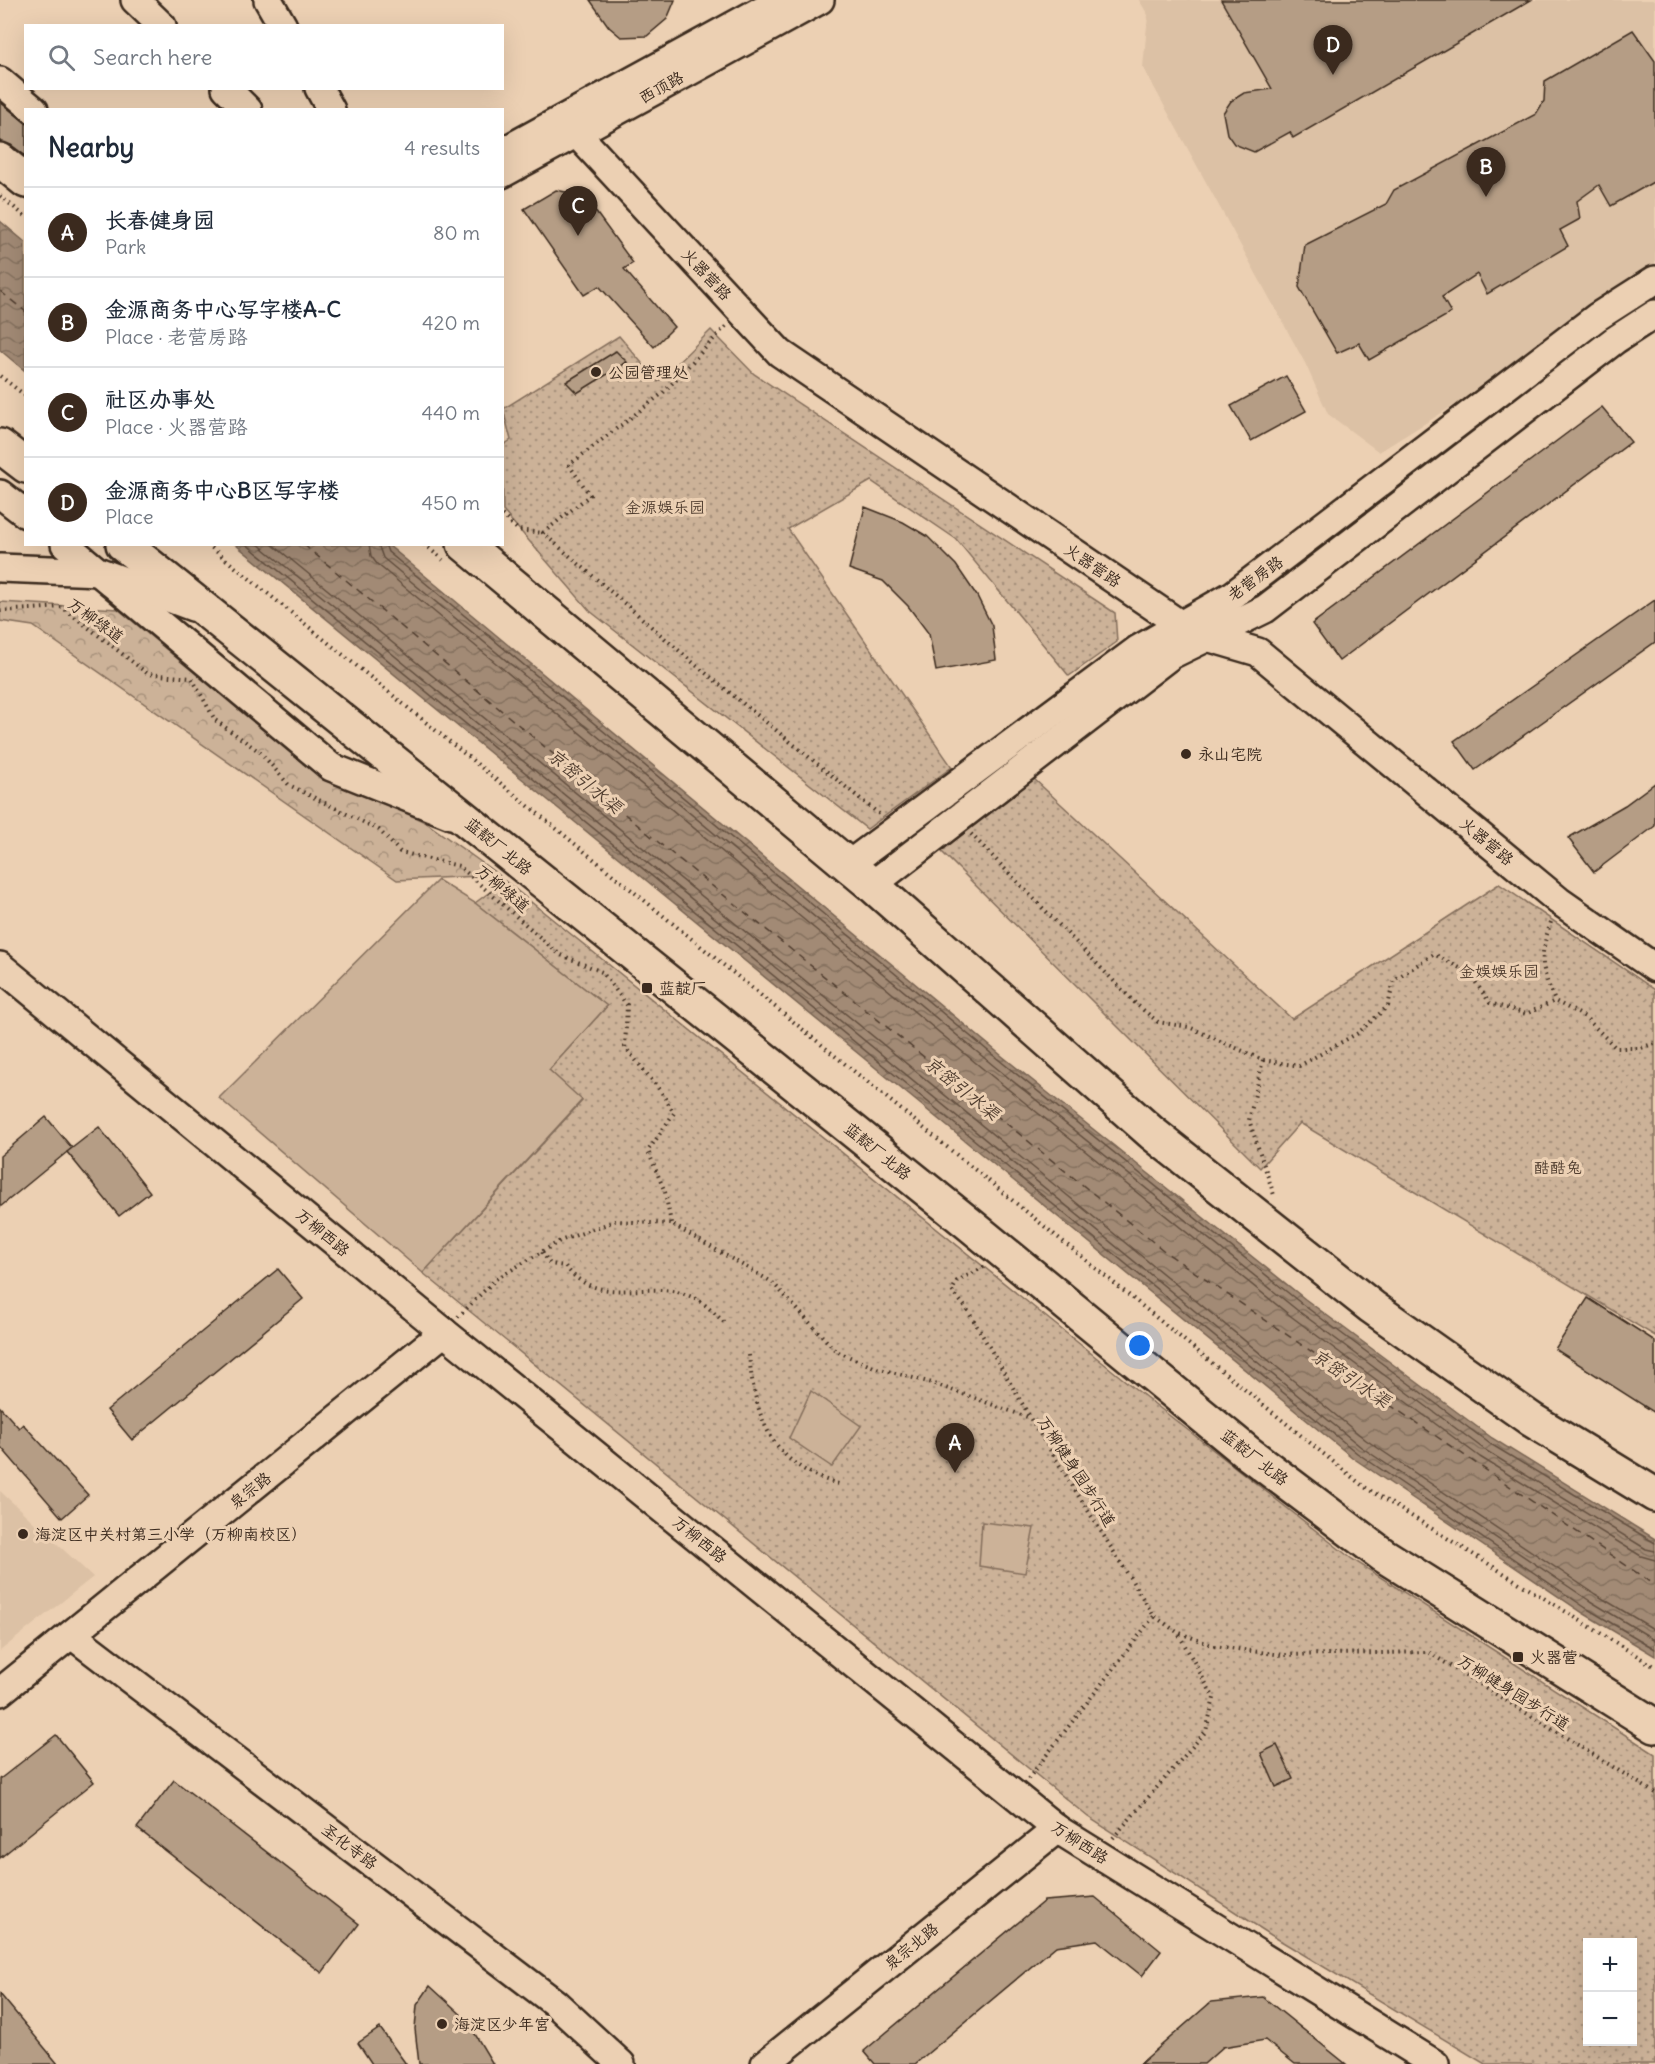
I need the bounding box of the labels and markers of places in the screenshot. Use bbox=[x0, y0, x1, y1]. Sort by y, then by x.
pin: D bbox=[1314, 26, 1352, 75]
pin: B bbox=[1466, 148, 1506, 197]
pin: C bbox=[558, 186, 598, 236]
place label: 公园管理处 bbox=[608, 362, 689, 382]
marker: 公园管理处 bbox=[589, 365, 603, 379]
place label: 永山宅院 bbox=[1198, 744, 1262, 764]
marker: 永山宅院 bbox=[1179, 747, 1193, 761]
place label: 蓝靛厂 bbox=[659, 978, 707, 998]
marker: 蓝靛厂 bbox=[640, 981, 654, 995]
pin: A bbox=[936, 1424, 974, 1473]
place label: 海淀区中关村第三小学（万柳南校区） bbox=[35, 1524, 307, 1544]
marker: 海淀区中关村第三小学（万柳南校区） bbox=[16, 1527, 30, 1541]
place label: 火器营 bbox=[1530, 1647, 1578, 1667]
marker: 火器营 bbox=[1511, 1650, 1525, 1664]
place label: 海淀区少年宫 bbox=[454, 2014, 550, 2034]
marker: 海淀区少年宫 bbox=[435, 2017, 449, 2031]

